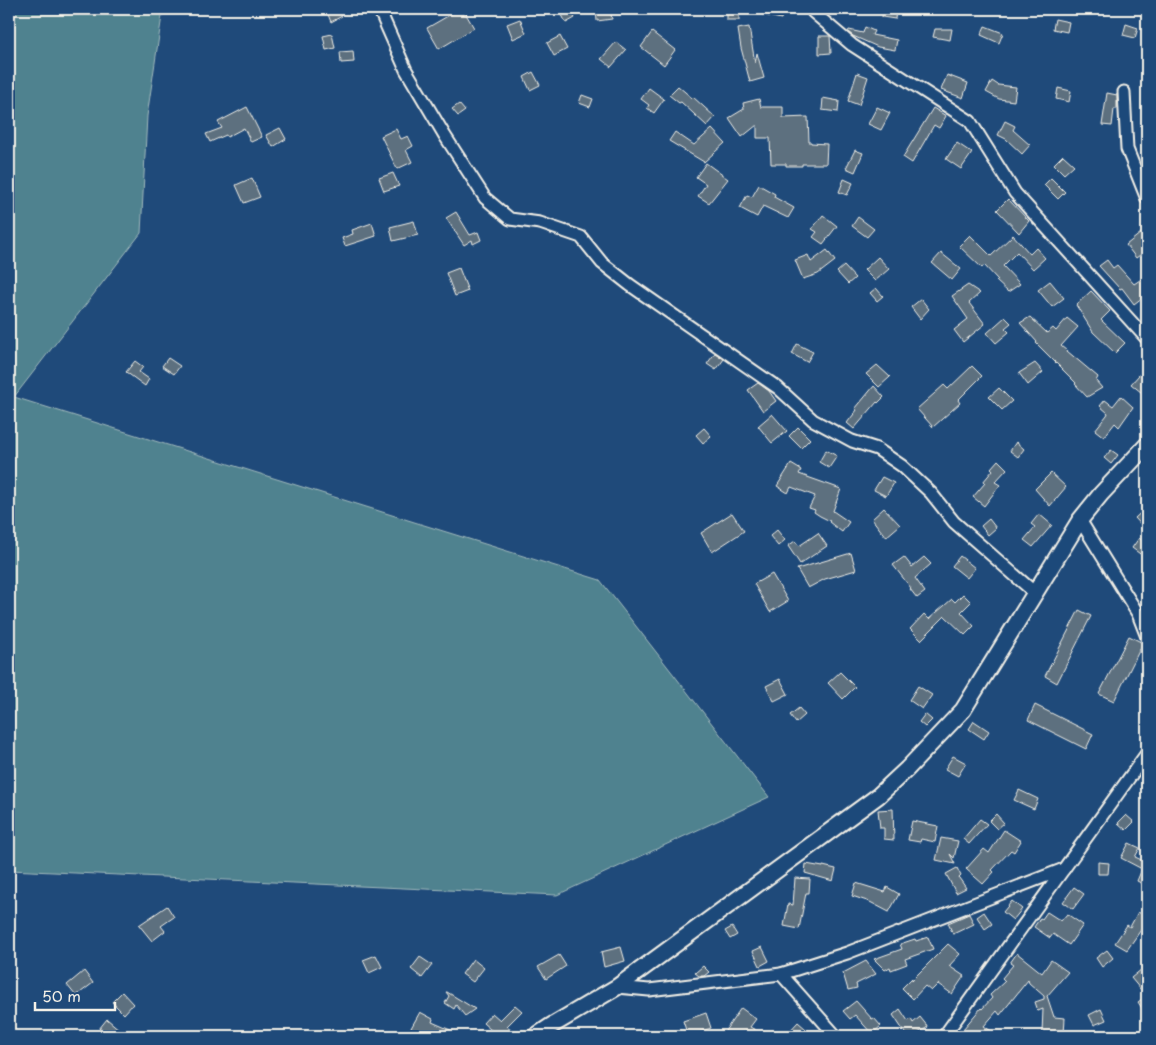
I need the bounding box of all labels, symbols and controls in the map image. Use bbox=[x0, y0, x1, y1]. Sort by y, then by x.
scale bar bbox=[35, 980, 115, 1012]
text: 50 m bbox=[42, 984, 81, 1007]

